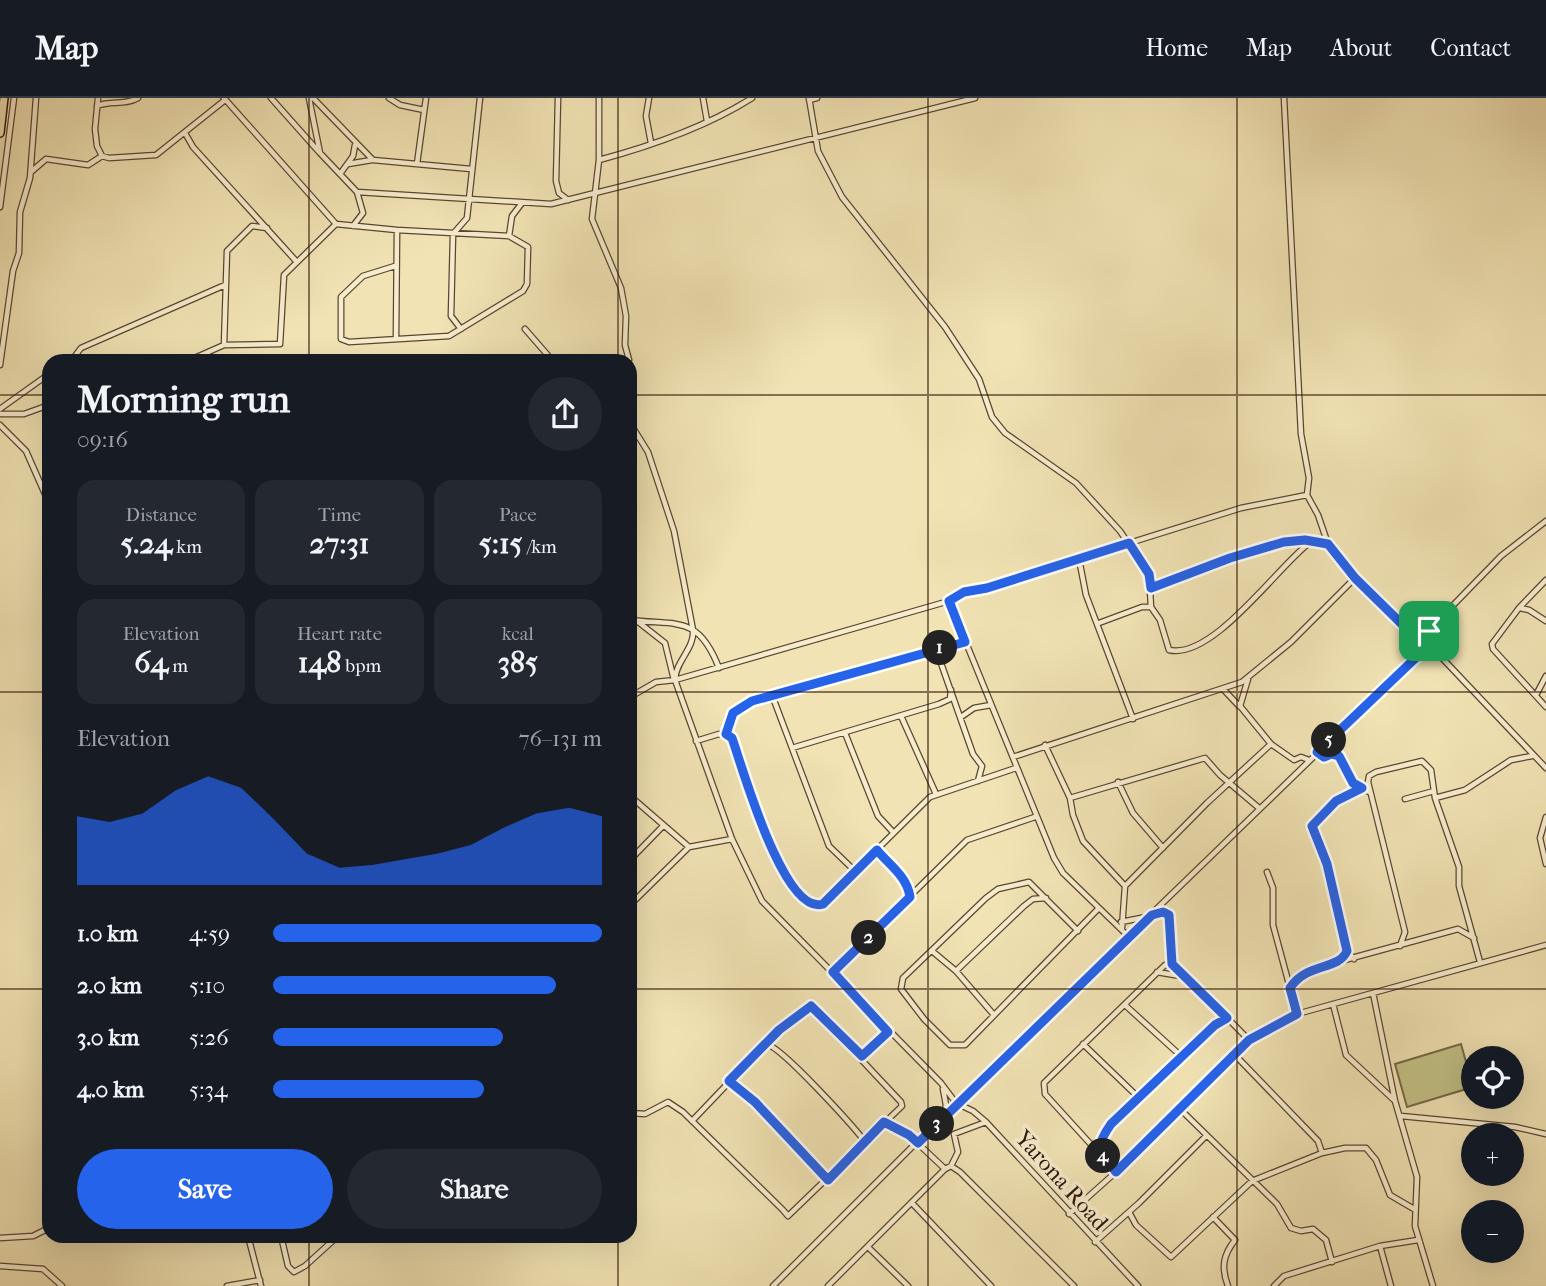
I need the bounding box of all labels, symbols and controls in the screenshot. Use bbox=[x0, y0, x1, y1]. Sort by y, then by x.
text: Map bbox=[35, 29, 98, 68]
text: Home bbox=[1146, 34, 1208, 62]
text: Map bbox=[1246, 34, 1292, 62]
text: About bbox=[1330, 34, 1392, 62]
text: Contact bbox=[1430, 34, 1511, 62]
text: Morning run bbox=[77, 377, 290, 422]
button: share bbox=[528, 377, 602, 451]
text: 09:16 bbox=[77, 426, 128, 453]
text: Distance bbox=[125, 504, 197, 526]
text: Time bbox=[318, 504, 361, 526]
text: Pace bbox=[499, 504, 537, 526]
text: 5.24 bbox=[120, 526, 172, 561]
text: 27:31 bbox=[309, 526, 370, 561]
text: 5:15 bbox=[479, 526, 523, 561]
text: km bbox=[172, 536, 202, 558]
text: /km bbox=[523, 536, 557, 558]
pin bbox=[1399, 601, 1459, 661]
icon: arrive bbox=[1410, 612, 1448, 650]
text: Elevation bbox=[123, 623, 200, 645]
text: Heart rate bbox=[297, 623, 382, 645]
text: kcal bbox=[502, 623, 534, 645]
pin: 1 bbox=[922, 630, 958, 666]
text: 1 bbox=[936, 636, 943, 658]
text: 64 bbox=[134, 645, 168, 680]
text: 148 bbox=[298, 645, 341, 680]
text: 385 bbox=[498, 645, 538, 680]
text: m bbox=[168, 655, 188, 677]
text: bpm bbox=[341, 655, 381, 677]
pin: 5 bbox=[1312, 722, 1346, 758]
text: Elevation bbox=[77, 725, 170, 752]
text: 76–131 m bbox=[519, 725, 602, 752]
text: 5 bbox=[1324, 728, 1333, 750]
text: 1.0 km bbox=[77, 920, 138, 947]
text: 4:59 bbox=[189, 920, 230, 947]
pin: 2 bbox=[852, 920, 886, 956]
text: 2 bbox=[864, 926, 873, 948]
text: 2.0 km bbox=[77, 972, 142, 999]
text: 5:10 bbox=[189, 972, 225, 999]
text: 3.0 km bbox=[77, 1024, 139, 1051]
text: 5:26 bbox=[189, 1024, 229, 1051]
map controls bbox=[1461, 1046, 1524, 1263]
button: locate bbox=[1461, 1046, 1524, 1109]
text: 4.0 km bbox=[77, 1076, 144, 1103]
text: 5:34 bbox=[189, 1076, 228, 1103]
pin: 3 bbox=[920, 1107, 954, 1142]
text: 3 bbox=[933, 1112, 940, 1134]
button: + bbox=[1461, 1123, 1524, 1186]
street label: Yarona Road bbox=[1009, 1124, 1114, 1236]
pin: 4 bbox=[1086, 1138, 1120, 1174]
text: 4 bbox=[1097, 1144, 1108, 1166]
button: Save bbox=[77, 1149, 333, 1229]
button: Share bbox=[347, 1149, 602, 1229]
button: − bbox=[1461, 1200, 1524, 1263]

